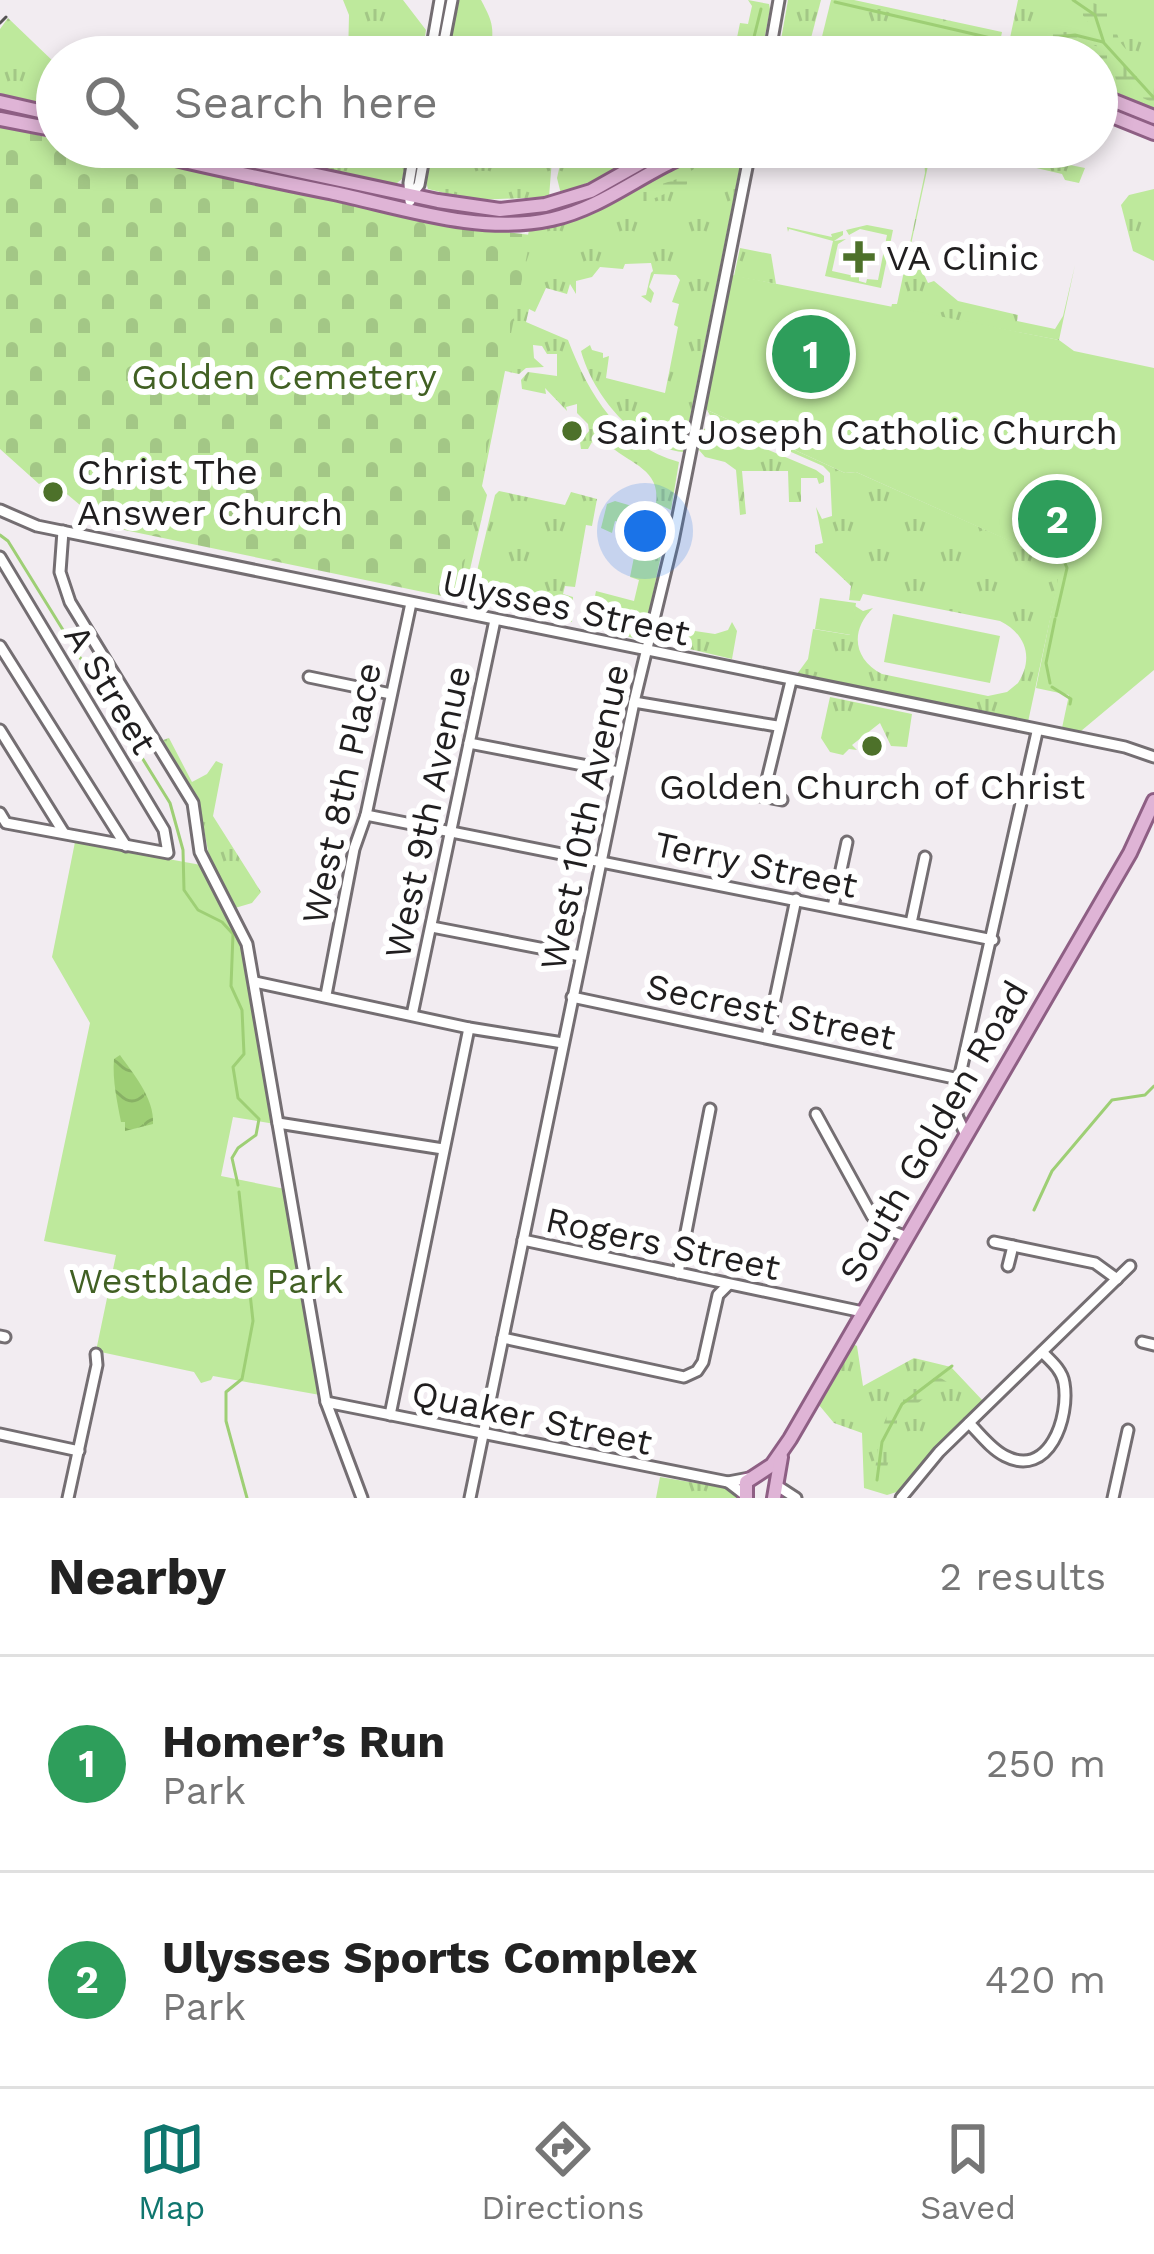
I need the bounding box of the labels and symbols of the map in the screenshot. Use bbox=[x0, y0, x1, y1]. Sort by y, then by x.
place label: VA Clinic bbox=[886, 237, 1039, 279]
marker: VA Clinic bbox=[843, 241, 875, 273]
pin: 1 bbox=[772, 309, 850, 399]
park label: Golden Cemetery bbox=[131, 356, 437, 398]
place label: Saint Joseph Catholic Church bbox=[596, 411, 1118, 453]
marker: Saint Joseph Catholic Church bbox=[559, 418, 585, 444]
place label: Christ The Answer Church bbox=[77, 451, 343, 534]
pin: 2 bbox=[1018, 474, 1096, 564]
marker: Christ The Answer Church bbox=[40, 479, 66, 505]
your location bbox=[615, 501, 675, 561]
street label: Ulysses Street bbox=[438, 561, 693, 655]
street label: A Street bbox=[55, 617, 165, 762]
street label: West 8th Place bbox=[294, 658, 390, 928]
street label: West 10th Avenue bbox=[532, 660, 638, 974]
street label: West 9th Avenue bbox=[376, 662, 480, 962]
marker: Golden Church of Christ bbox=[859, 733, 885, 759]
place label: Golden Church of Christ bbox=[659, 766, 1085, 808]
street label: Terry Street bbox=[651, 823, 861, 907]
street label: Secrest Street bbox=[642, 965, 899, 1059]
street label: South Golden Road bbox=[830, 973, 1037, 1290]
street label: Rogers Street bbox=[542, 1199, 784, 1289]
park label: Westblade Park bbox=[68, 1260, 344, 1302]
street label: Quaker Street bbox=[408, 1372, 656, 1464]

